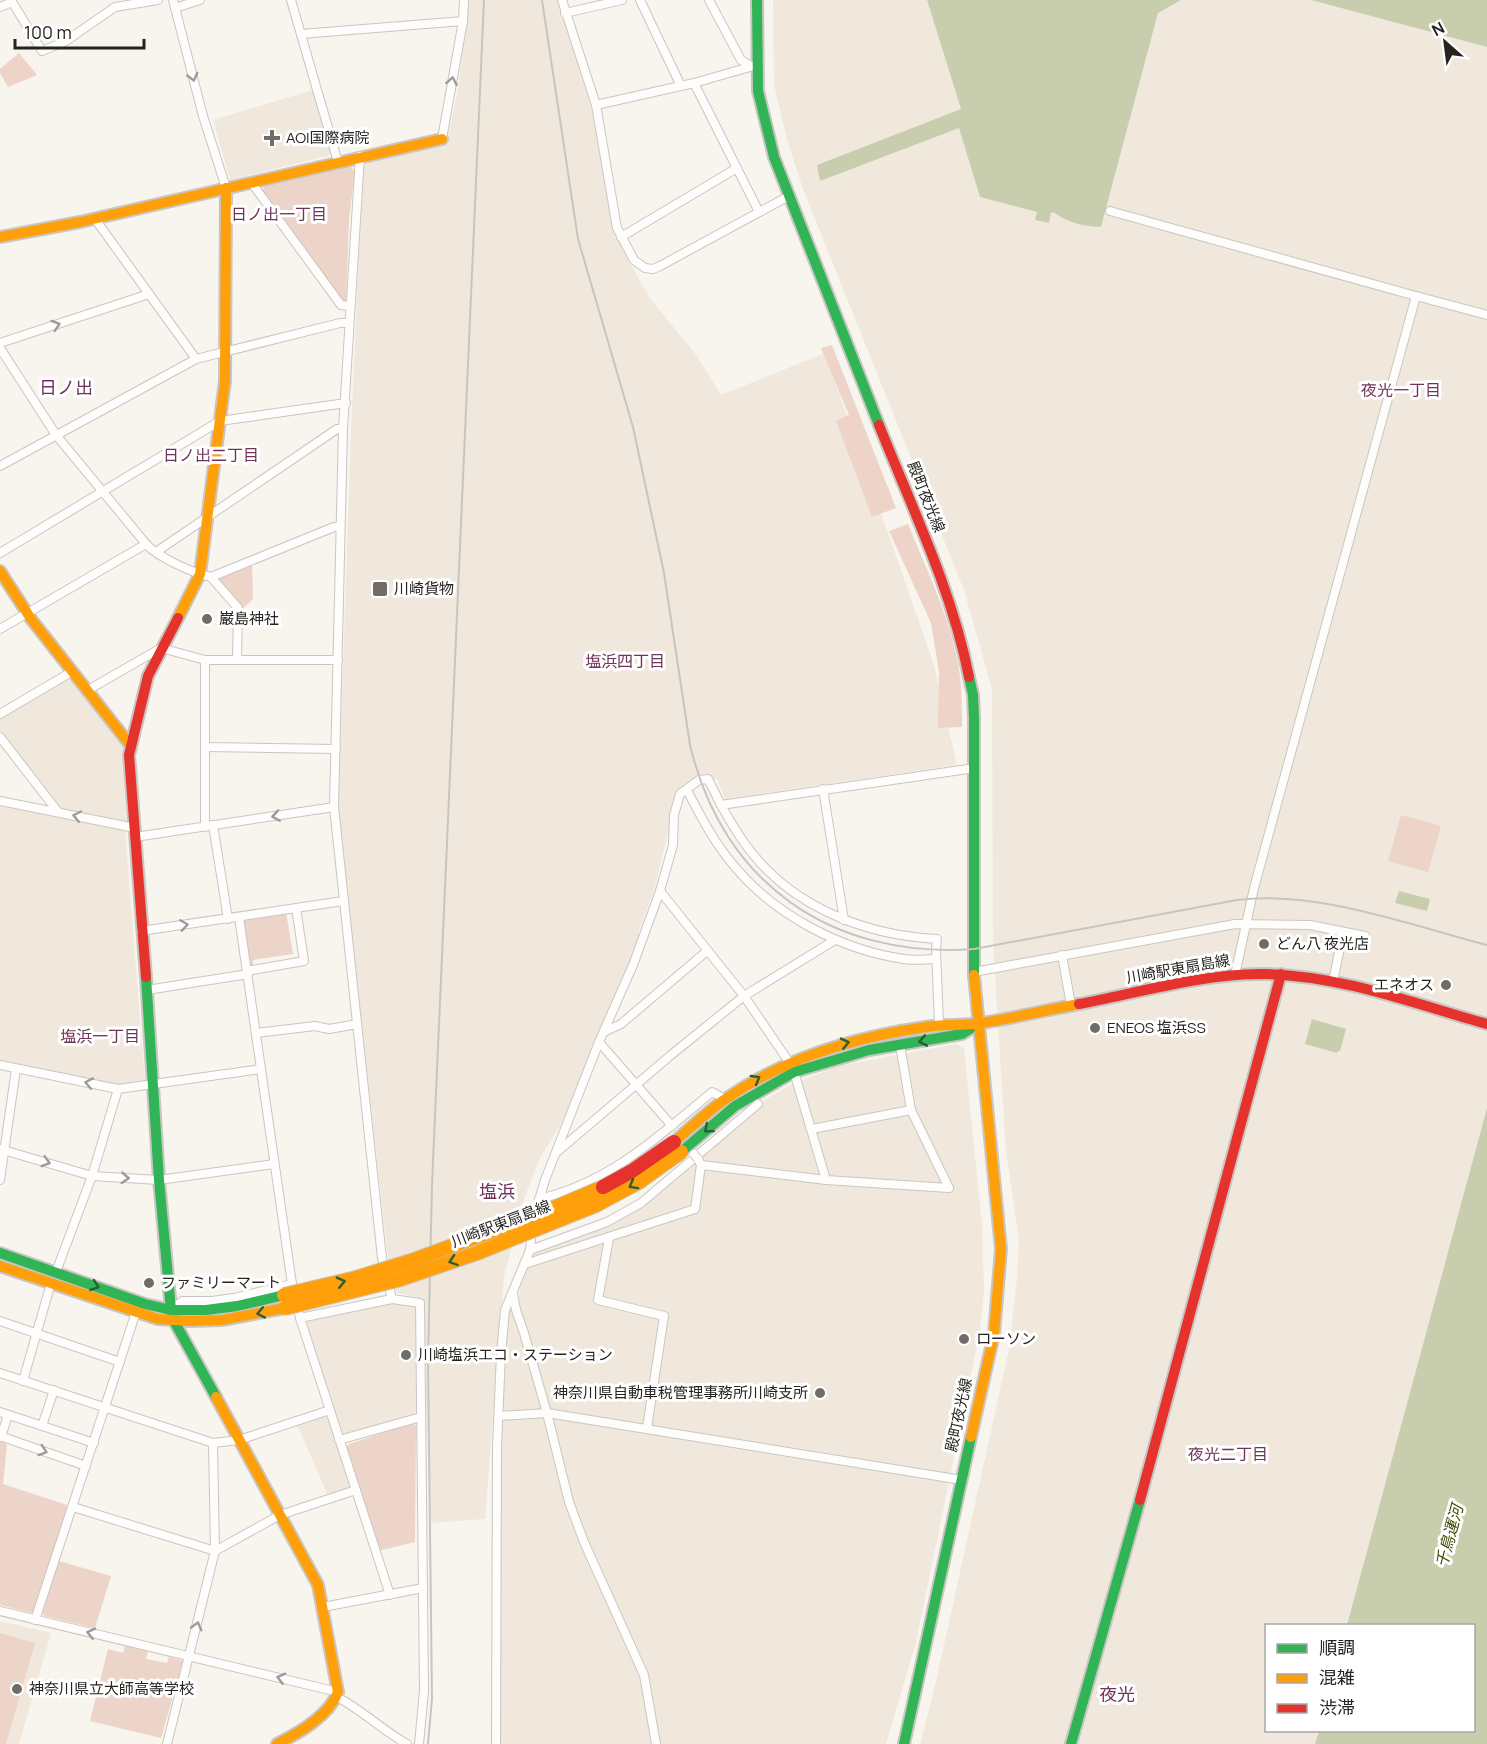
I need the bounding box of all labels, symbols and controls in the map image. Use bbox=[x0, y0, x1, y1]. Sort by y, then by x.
scale bar bbox=[15, 12, 144, 50]
north arrow bbox=[1415, 12, 1475, 72]
text: N bbox=[1428, 16, 1448, 41]
text: 100 m bbox=[24, 20, 72, 44]
one-way arrow bbox=[186, 71, 198, 82]
one-way arrow bbox=[446, 76, 458, 86]
place label: AOI国際病院 bbox=[286, 127, 370, 148]
marker: AOI国際病院 bbox=[263, 129, 281, 147]
district label: 日ノ出一丁目 bbox=[231, 203, 327, 225]
one-way arrow bbox=[50, 319, 61, 332]
district label: 日ノ出 bbox=[39, 375, 93, 399]
district label: 夜光一丁目 bbox=[1361, 379, 1441, 401]
district label: 日ノ出二丁目 bbox=[163, 444, 259, 466]
street label: 殿町夜光線 bbox=[903, 458, 950, 536]
place label: 川崎貨物 bbox=[394, 578, 454, 599]
marker: 川崎貨物 bbox=[371, 580, 389, 598]
place label: 巌島神社 bbox=[219, 608, 279, 629]
marker: 巌島神社 bbox=[200, 612, 214, 626]
district label: 塩浜四丁目 bbox=[585, 650, 665, 672]
one-way arrow bbox=[271, 809, 281, 821]
one-way arrow bbox=[73, 810, 83, 823]
one-way arrow bbox=[180, 919, 189, 931]
place label: どん八 夜光店 bbox=[1276, 933, 1369, 954]
marker: どん八 夜光店 bbox=[1257, 937, 1271, 951]
street label: 川崎駅東扇島線 bbox=[1124, 949, 1231, 988]
place label: エネオス bbox=[1374, 974, 1434, 995]
marker: エネオス bbox=[1439, 978, 1453, 992]
place label: ENEOS 塩浜SS bbox=[1107, 1017, 1206, 1038]
marker: ENEOS 塩浜SS bbox=[1088, 1021, 1102, 1035]
district label: 塩浜一丁目 bbox=[60, 1025, 140, 1047]
one-way arrow bbox=[919, 1034, 929, 1047]
one-way arrow bbox=[839, 1038, 849, 1051]
one-way arrow bbox=[750, 1075, 760, 1086]
one-way arrow bbox=[84, 1077, 94, 1090]
one-way arrow bbox=[704, 1122, 715, 1133]
one-way arrow bbox=[40, 1155, 51, 1167]
one-way arrow bbox=[121, 1171, 130, 1184]
one-way arrow bbox=[628, 1178, 639, 1189]
district label: 塩浜 bbox=[479, 1179, 515, 1203]
street label: 川崎駅東扇島線 bbox=[448, 1195, 554, 1252]
one-way arrow bbox=[448, 1253, 459, 1266]
place label: ファミリーマート bbox=[161, 1272, 281, 1293]
marker: ファミリーマート bbox=[142, 1276, 156, 1290]
one-way arrow bbox=[335, 1276, 345, 1289]
one-way arrow bbox=[89, 1279, 100, 1291]
one-way arrow bbox=[257, 1306, 267, 1319]
place label: ローソン bbox=[976, 1328, 1036, 1349]
marker: ローソン bbox=[957, 1332, 971, 1346]
place label: 川崎塩浜エコ・ステーション bbox=[418, 1344, 613, 1365]
marker: 川崎塩浜エコ・ステーション bbox=[399, 1348, 413, 1362]
street label: 殿町夜光線 bbox=[940, 1376, 977, 1454]
place label: 神奈川県自動車税管理事務所川崎支所 bbox=[553, 1382, 808, 1403]
marker: 神奈川県自動車税管理事務所川崎支所 bbox=[813, 1386, 827, 1400]
one-way arrow bbox=[37, 1443, 48, 1456]
district label: 夜光二丁目 bbox=[1188, 1443, 1268, 1465]
water label: 千鳥運河 bbox=[1430, 1499, 1469, 1570]
one-way arrow bbox=[189, 1621, 202, 1631]
legend bbox=[1265, 1624, 1475, 1732]
one-way arrow bbox=[86, 1627, 96, 1640]
text: 順調 bbox=[1319, 1635, 1355, 1659]
text: 混雑 bbox=[1319, 1665, 1355, 1689]
one-way arrow bbox=[276, 1672, 286, 1685]
place label: 神奈川県立大師高等学校 bbox=[29, 1678, 194, 1699]
marker: 神奈川県立大師高等学校 bbox=[10, 1682, 24, 1696]
district label: 夜光 bbox=[1099, 1682, 1135, 1706]
text: 渋滞 bbox=[1319, 1695, 1355, 1719]

